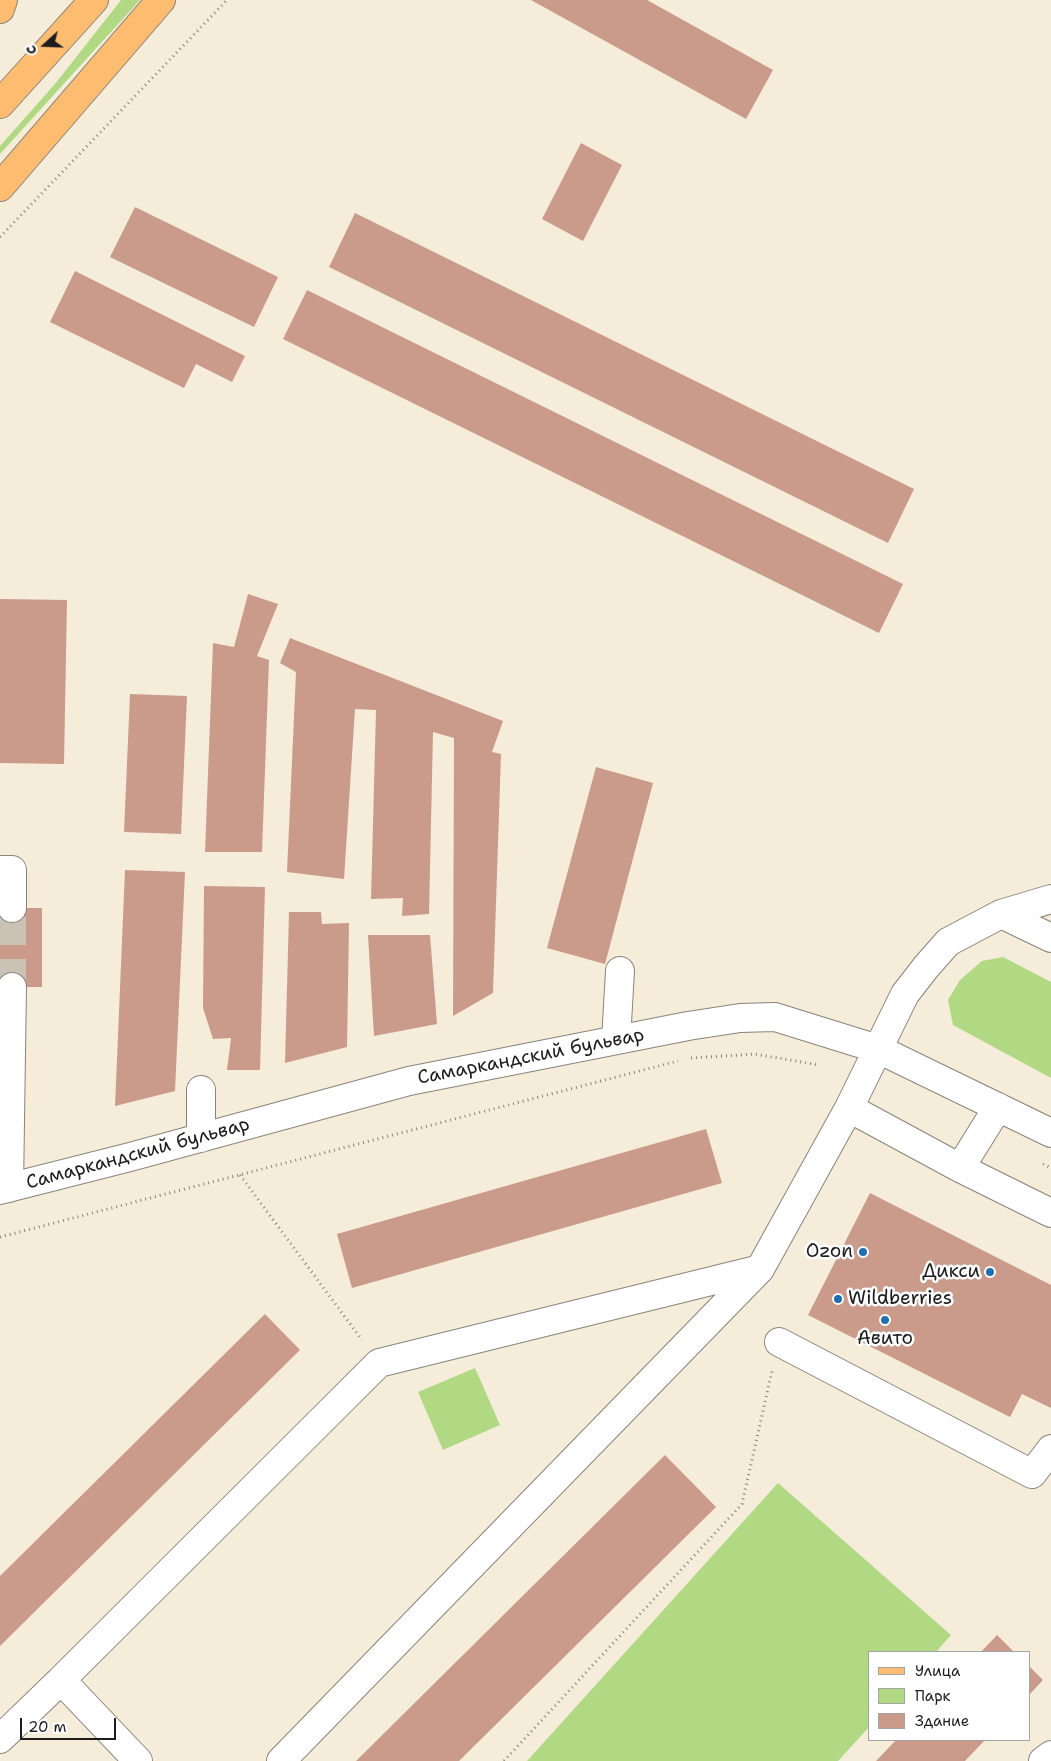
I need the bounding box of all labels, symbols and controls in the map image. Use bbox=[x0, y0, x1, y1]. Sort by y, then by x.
north arrow bbox=[20, 20, 70, 70]
text: С bbox=[21, 43, 41, 57]
street label: Самаркандский бульвар bbox=[416, 1024, 646, 1090]
street label: Самаркандский бульвар bbox=[24, 1113, 252, 1195]
place label: Ozon bbox=[806, 1241, 853, 1263]
marker: Ozon bbox=[857, 1246, 869, 1258]
place label: Дикси bbox=[922, 1261, 980, 1283]
marker: Дикси bbox=[984, 1266, 996, 1278]
place label: Wildberries bbox=[848, 1288, 952, 1310]
marker: Wildberries bbox=[832, 1293, 844, 1305]
marker: Авито bbox=[879, 1314, 891, 1326]
place label: Авито bbox=[857, 1328, 913, 1350]
legend bbox=[868, 1651, 1031, 1741]
text: Улица bbox=[915, 1661, 960, 1681]
text: Парк bbox=[915, 1686, 951, 1706]
scale bar bbox=[22, 1708, 119, 1740]
text: Здание bbox=[915, 1711, 969, 1731]
text: 20 m bbox=[28, 1717, 67, 1737]

